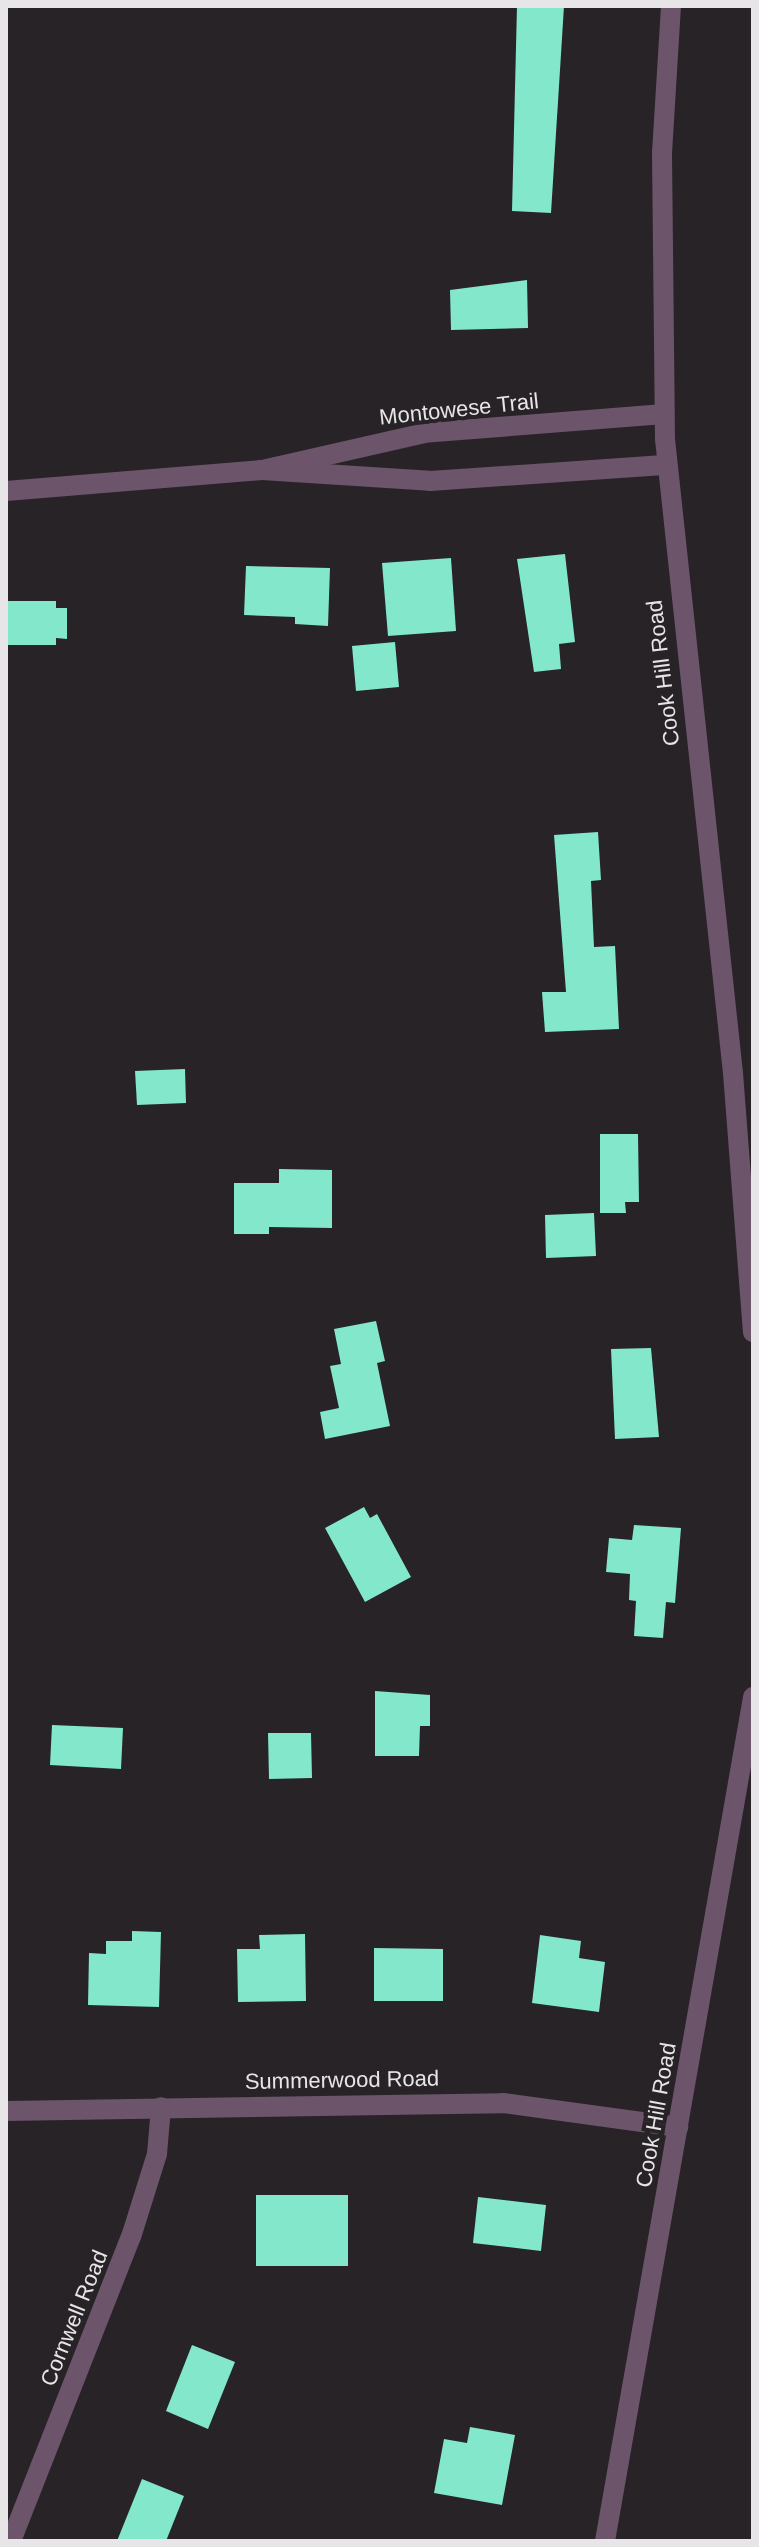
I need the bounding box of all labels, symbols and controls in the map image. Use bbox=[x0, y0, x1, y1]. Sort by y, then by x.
street label: Montowese Trail bbox=[378, 387, 540, 431]
street label: Cook Hill Road bbox=[641, 599, 685, 747]
street label: Cook Hill Road bbox=[630, 2040, 682, 2190]
street label: Summerwood Road bbox=[245, 2065, 439, 2095]
street label: Cornwell Road bbox=[35, 2246, 113, 2390]

